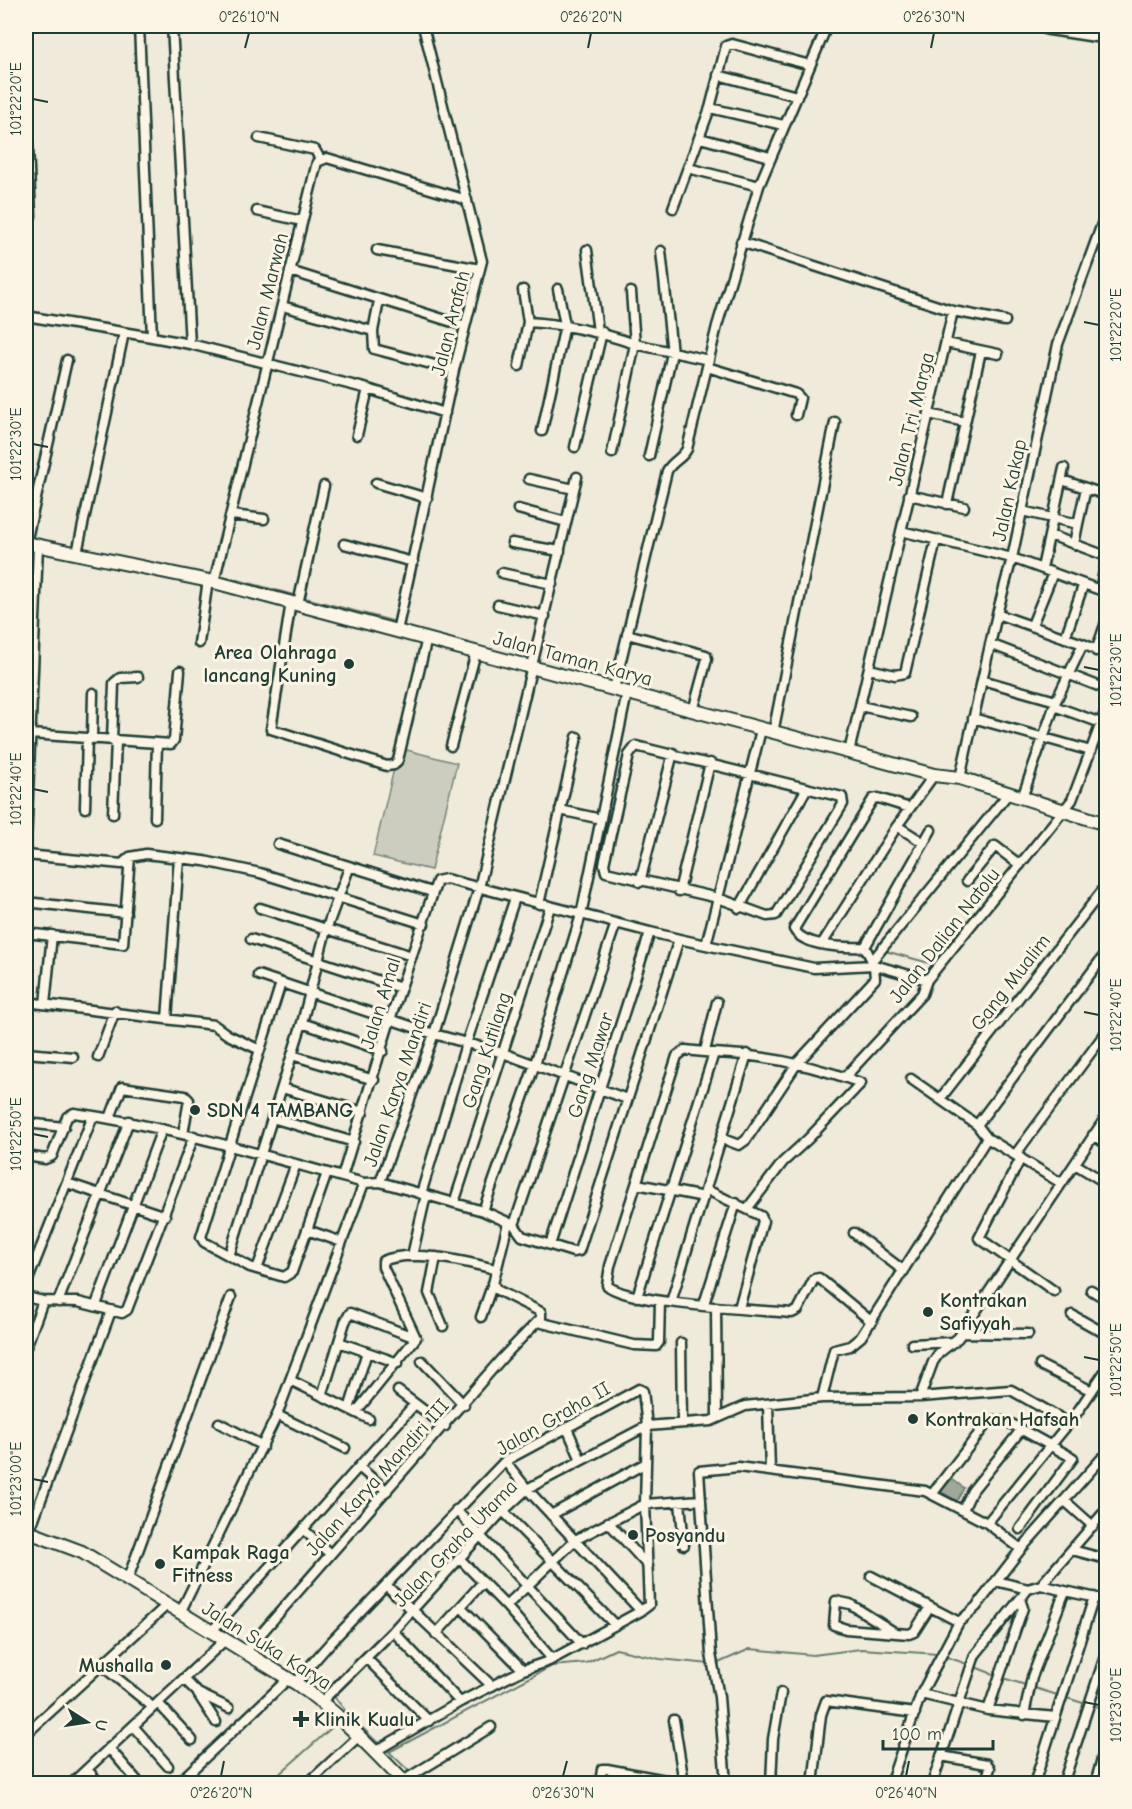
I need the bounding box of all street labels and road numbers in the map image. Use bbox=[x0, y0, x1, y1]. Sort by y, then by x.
street label: Jalan Marwah bbox=[242, 230, 293, 352]
street label: Jalan Arafah bbox=[426, 268, 475, 378]
street label: Jalan Tri Marga bbox=[884, 350, 939, 488]
street label: Jalan Kakap bbox=[987, 437, 1032, 543]
street label: Jalan Taman Karya bbox=[491, 626, 655, 691]
street label: Jalan Dalian Natolu bbox=[884, 863, 1004, 1008]
street label: Gang Mualim bbox=[966, 930, 1055, 1035]
street label: Jalan Amal bbox=[356, 954, 405, 1052]
street label: Gang Kutilang bbox=[457, 989, 516, 1111]
street label: Jalan Karya Mandiri bbox=[358, 999, 436, 1170]
street label: Gang Mawar bbox=[563, 1009, 618, 1121]
street label: Jalan Graha II bbox=[492, 1377, 614, 1460]
street label: Jalan Karya Mandiri III bbox=[301, 1394, 454, 1560]
street label: Jalan Graha Utama bbox=[389, 1475, 522, 1612]
street label: Jalan Suka Karya bbox=[198, 1596, 336, 1694]

